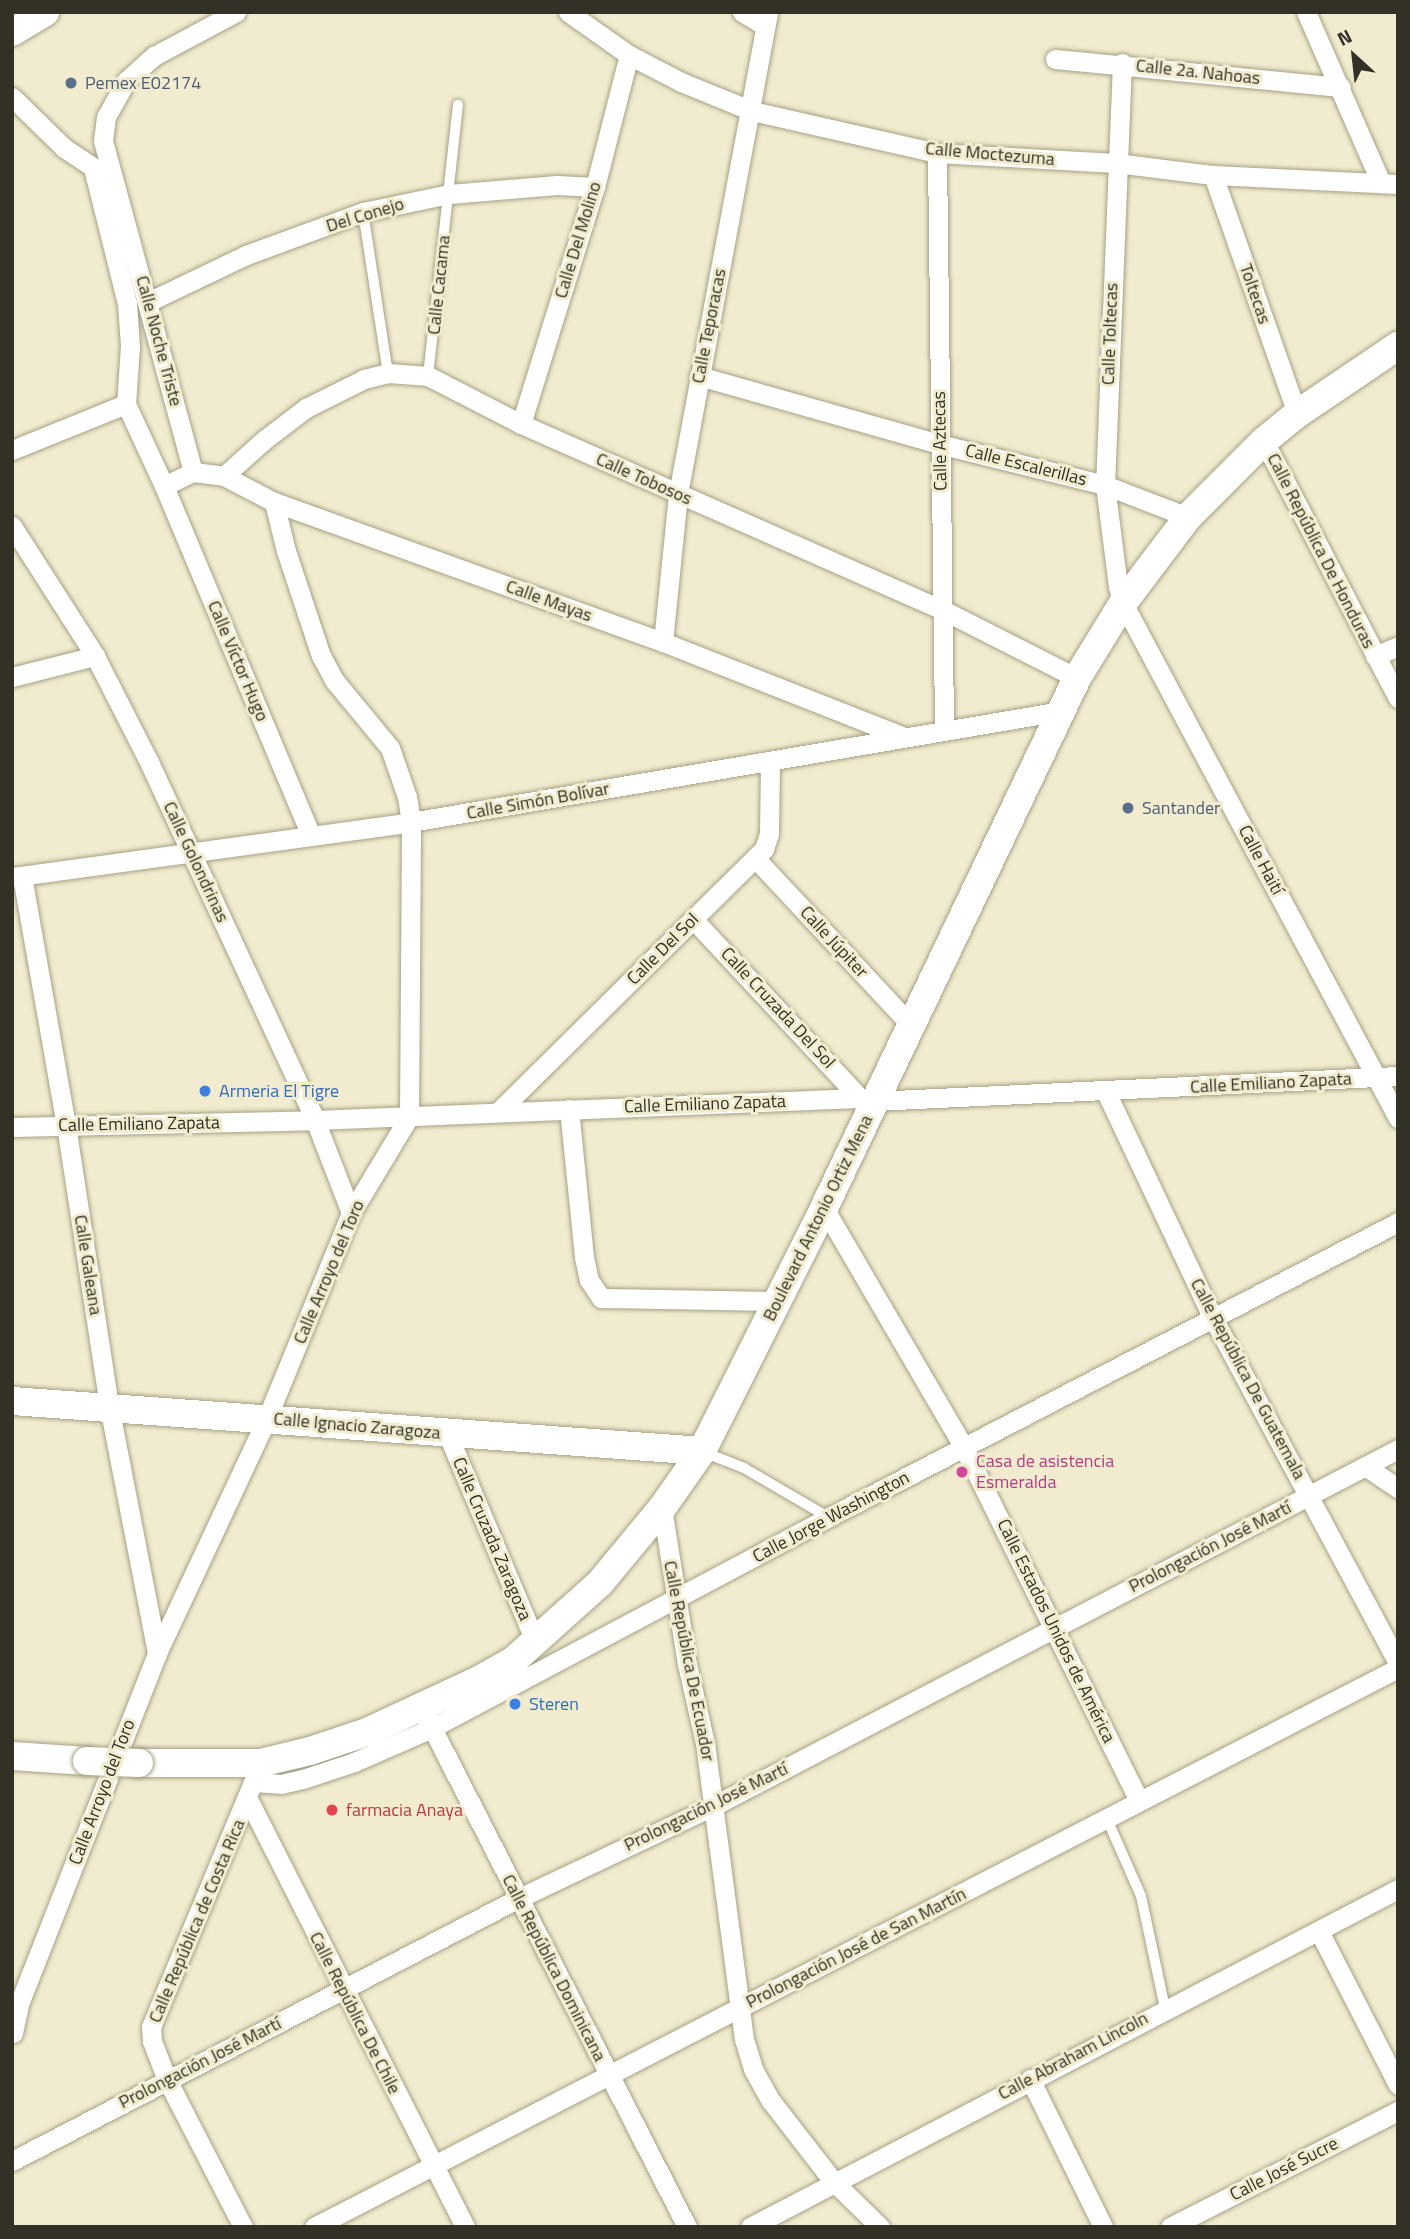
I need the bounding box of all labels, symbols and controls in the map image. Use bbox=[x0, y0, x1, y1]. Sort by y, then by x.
north arrow bbox=[1319, 21, 1389, 91]
text: N bbox=[1332, 21, 1357, 53]
street label: Calle 2a. Nahoas bbox=[1135, 55, 1261, 89]
place label: Pemex E02174 bbox=[85, 72, 201, 94]
marker: Pemex E02174 bbox=[63, 75, 79, 91]
street label: Calle Moctezuma bbox=[924, 138, 1056, 170]
street label: Calle Del Molino bbox=[550, 179, 606, 301]
street label: Del Conejo bbox=[324, 193, 406, 237]
street label: Calle Cacama bbox=[423, 234, 455, 336]
street label: Toltecas bbox=[1235, 261, 1275, 327]
street label: Calle Teporacas bbox=[687, 267, 731, 385]
street label: Calle Noche Triste bbox=[131, 273, 187, 409]
street label: Calle Toltecas bbox=[1097, 282, 1123, 386]
street label: Calle Aztecas bbox=[928, 391, 952, 491]
street label: Calle Escalerillas bbox=[963, 439, 1089, 491]
street label: Calle Tobosos bbox=[593, 448, 695, 510]
street label: Calle República De Honduras bbox=[1262, 450, 1380, 652]
street label: Calle Mayas bbox=[503, 575, 595, 627]
street label: Calle Víctor Hugo bbox=[203, 597, 273, 725]
street label: Calle Simón Bolívar bbox=[465, 778, 611, 824]
place label: Santander bbox=[1142, 797, 1220, 819]
street label: Calle Golondrinas bbox=[159, 798, 233, 926]
marker: Santander bbox=[1120, 800, 1136, 816]
street label: Calle Haití bbox=[1234, 822, 1288, 898]
street label: Calle Júpiter bbox=[795, 902, 873, 982]
street label: Calle Del Sol bbox=[623, 909, 703, 989]
street label: Calle Cruzada Del Sol bbox=[716, 943, 840, 1073]
street label: Calle Emiliano Zapata bbox=[1190, 1068, 1352, 1098]
place label: Armeria El Tigre bbox=[219, 1080, 339, 1102]
marker: Armeria El Tigre bbox=[197, 1083, 213, 1099]
street label: Calle Emiliano Zapata bbox=[624, 1090, 786, 1118]
street label: Boulevard Antonio Ortiz Mena bbox=[759, 1111, 877, 1325]
street label: Calle Emiliano Zapata bbox=[58, 1112, 220, 1136]
street label: Calle Arroyo del Toro bbox=[289, 1197, 369, 1347]
street label: Calle Galeana bbox=[69, 1213, 107, 1317]
street label: Calle República De Guatemala bbox=[1186, 1275, 1310, 1483]
street label: Calle Ignacio Zaragoza bbox=[273, 1408, 441, 1444]
place label: Casa de asistencia Esmeralda bbox=[976, 1451, 1114, 1494]
street label: Calle Cruzada Zaragoza bbox=[448, 1454, 536, 1624]
marker: Casa de asistencia Esmeralda bbox=[954, 1464, 970, 1480]
street label: Calle Jorge Washington bbox=[749, 1467, 913, 1567]
street label: Prolongación José Martí bbox=[1125, 1497, 1295, 1597]
street label: Calle Estados Unidos de América bbox=[992, 1516, 1120, 1746]
street label: Calle República De Ecuador bbox=[659, 1559, 719, 1763]
place label: Steren bbox=[529, 1693, 579, 1715]
marker: Steren bbox=[507, 1696, 523, 1712]
street label: Calle Arroyo del Toro bbox=[64, 1716, 140, 1868]
street label: Prolongación José Martí bbox=[621, 1758, 791, 1856]
place label: farmacia Anaya bbox=[346, 1799, 463, 1821]
marker: farmacia Anaya bbox=[324, 1802, 340, 1818]
street label: Calle República de Costa Rica bbox=[144, 1816, 250, 2026]
street label: Calle República Dominicana bbox=[497, 1871, 611, 2065]
street label: Prolongación José de San Martín bbox=[742, 1883, 970, 2013]
street label: Calle República De Chile bbox=[305, 1928, 405, 2098]
street label: Calle Abraham Lincoln bbox=[994, 2007, 1152, 2105]
street label: Prolongación José Martí bbox=[115, 2013, 285, 2113]
street label: Calle José Sucre bbox=[1226, 2132, 1342, 2206]

